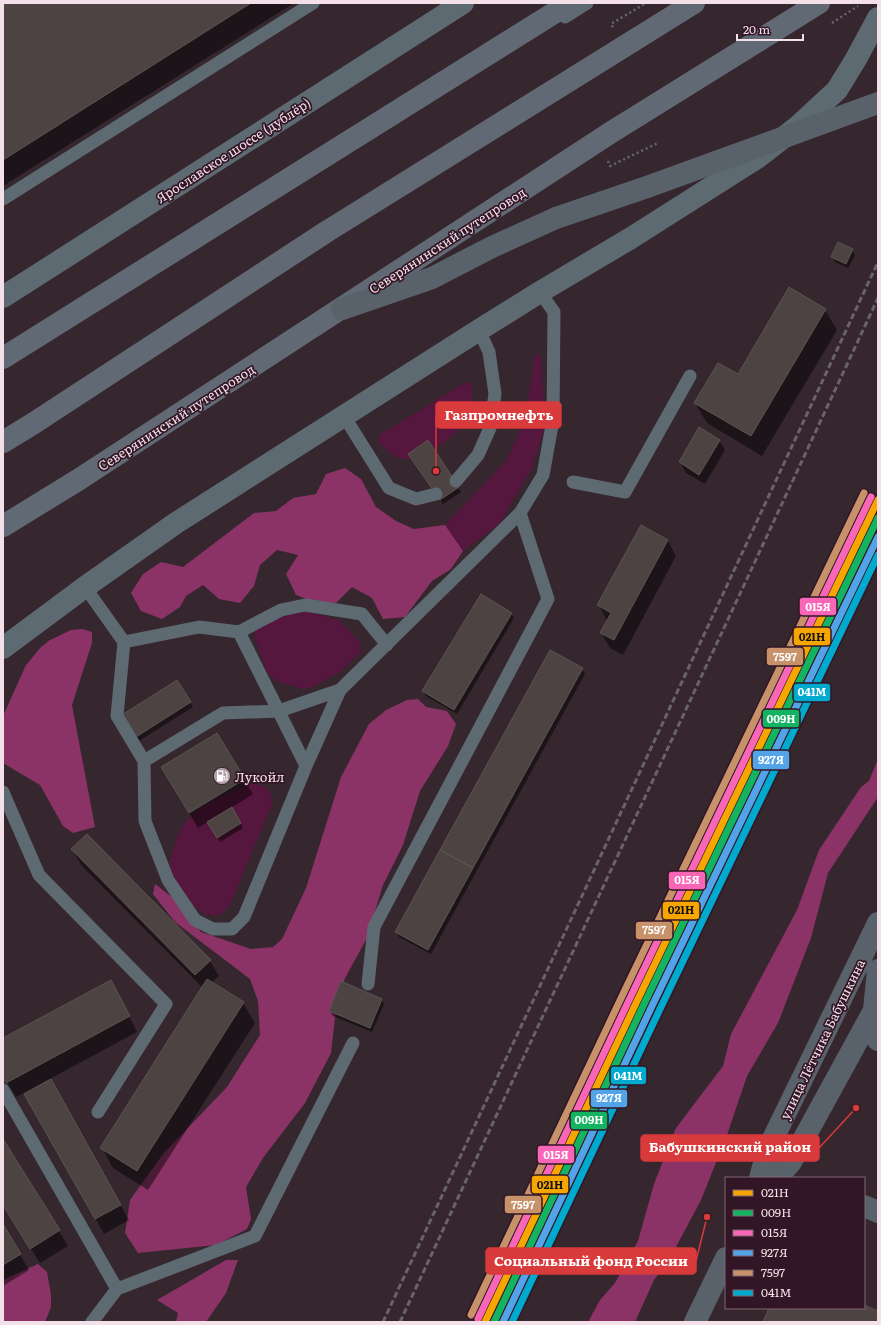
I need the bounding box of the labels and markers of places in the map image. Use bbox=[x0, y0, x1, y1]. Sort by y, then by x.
callout: Газпромнефть bbox=[436, 402, 561, 428]
fuel station icon: Лукойл bbox=[212, 766, 232, 786]
place label: Лукойл bbox=[235, 767, 284, 786]
callout: Бабушкинский район bbox=[641, 1135, 819, 1161]
callout: Социальный фонд России bbox=[486, 1248, 696, 1274]

